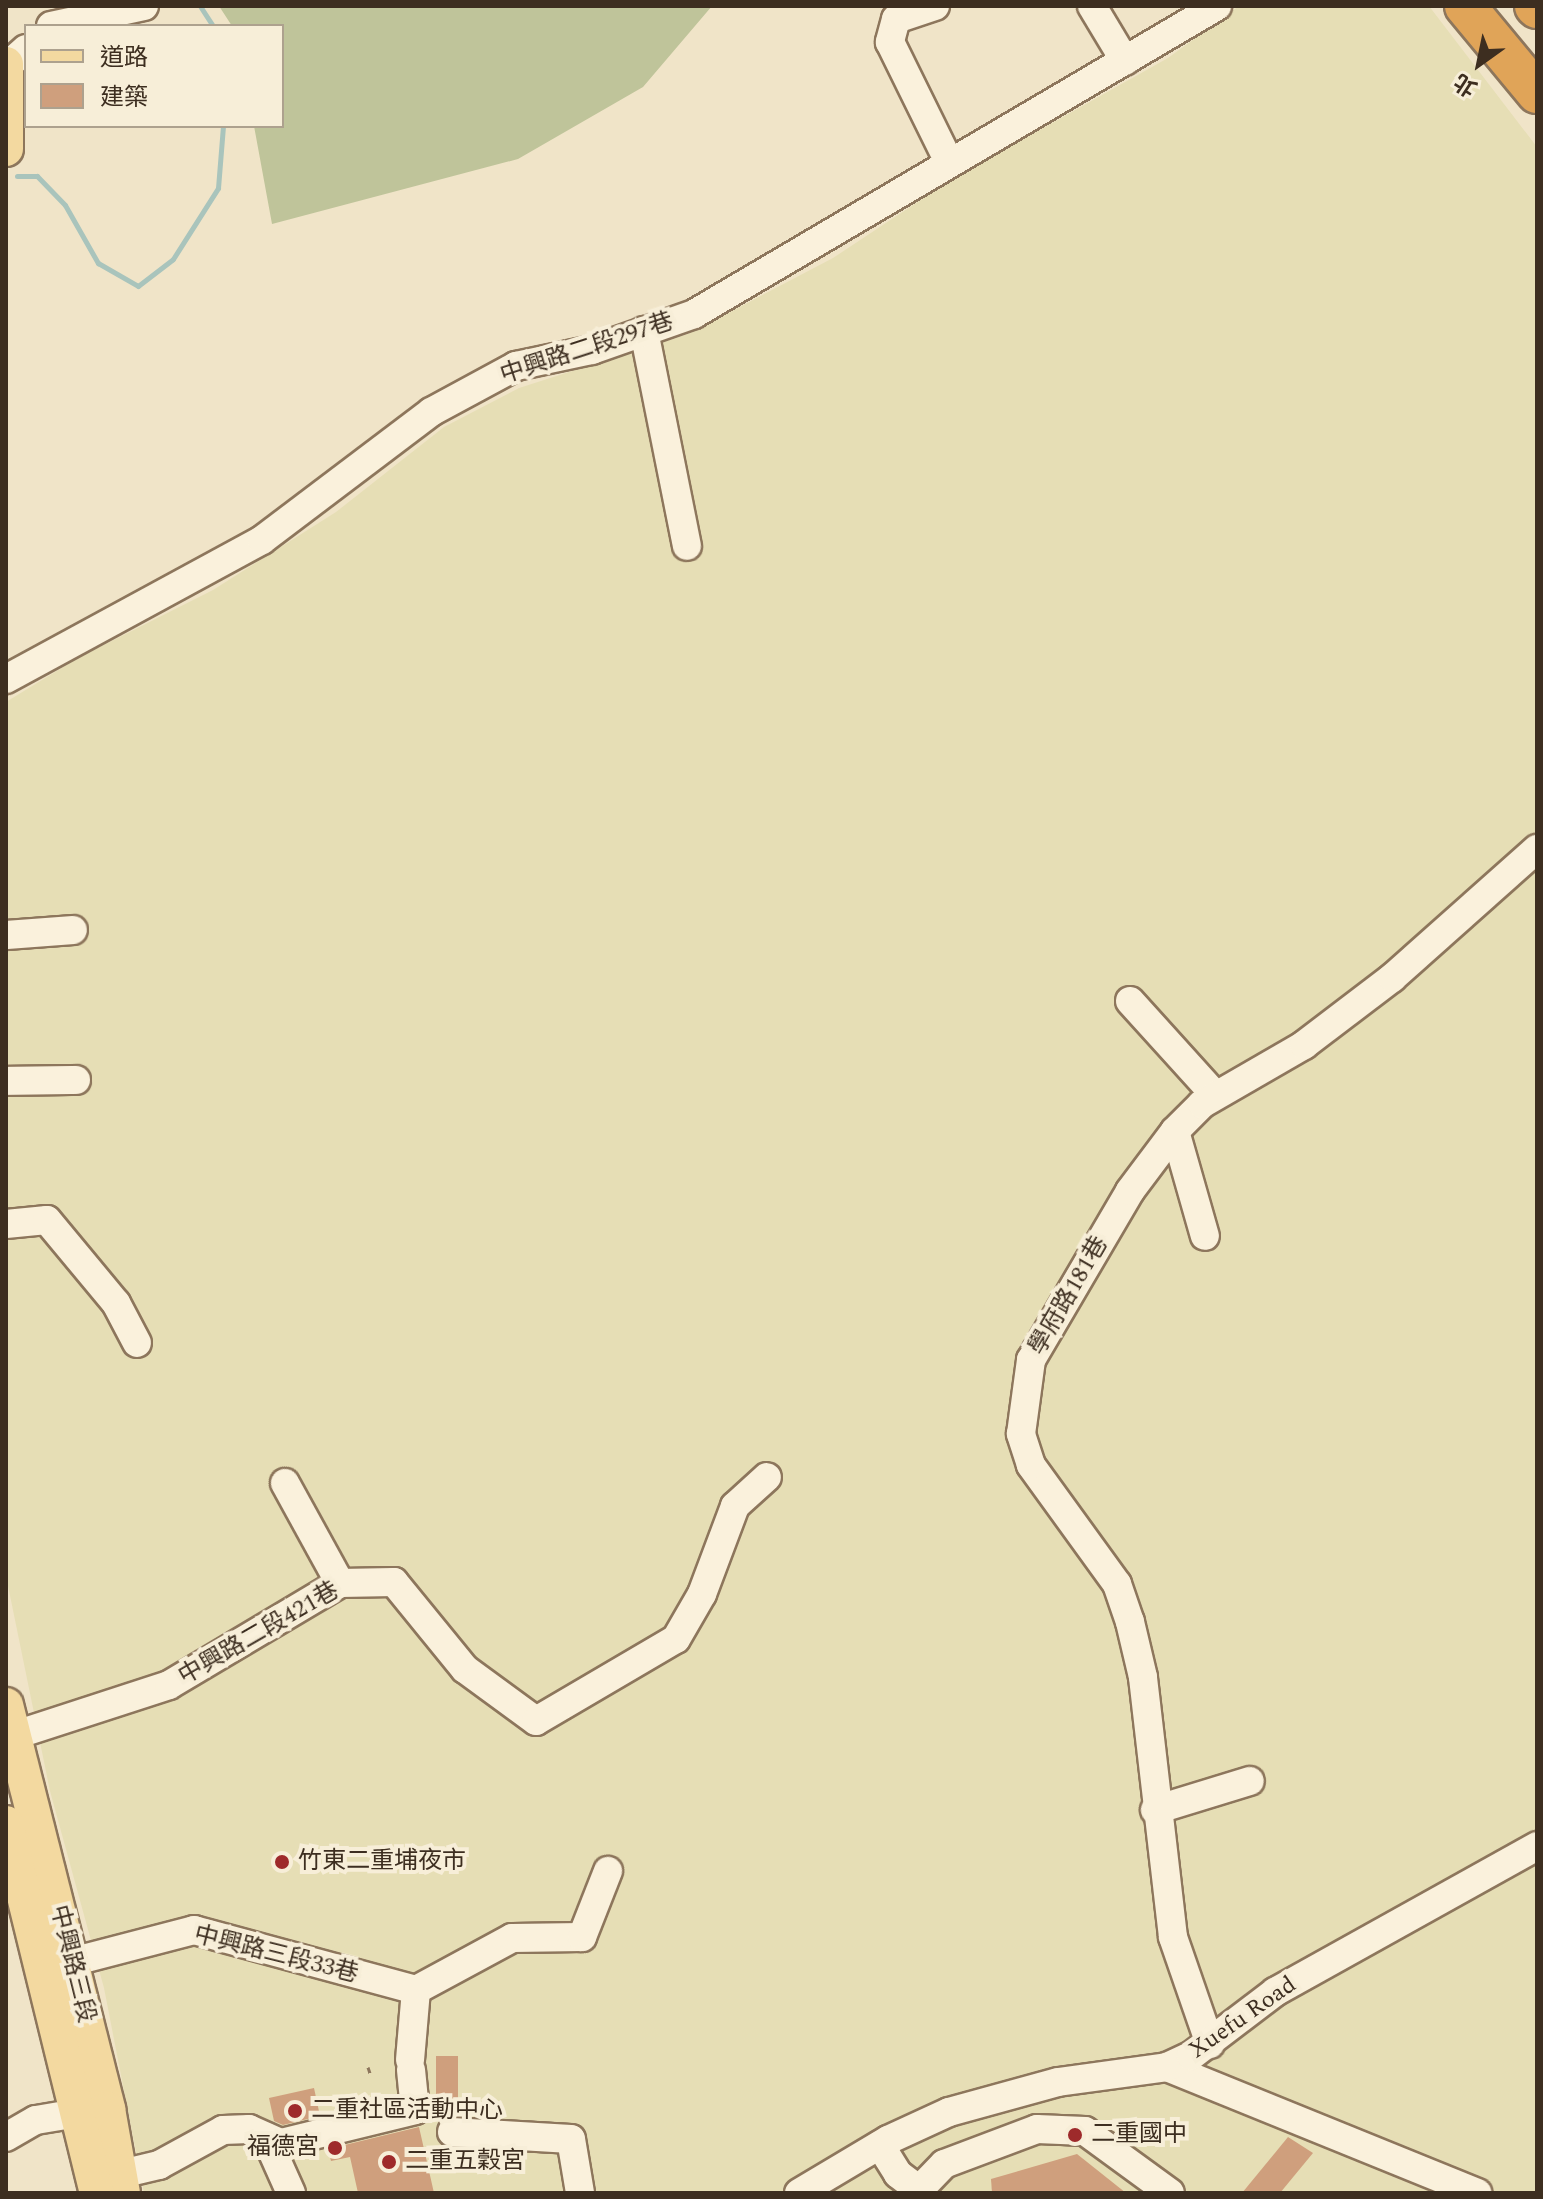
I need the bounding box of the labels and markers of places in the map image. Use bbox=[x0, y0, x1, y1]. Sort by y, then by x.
place label: 竹東二重埔夜市 bbox=[298, 1848, 466, 1876]
marker: 竹東二重埔夜市 bbox=[273, 1853, 291, 1871]
place label: 二重社區活動中心 bbox=[311, 2097, 503, 2125]
marker: 二重社區活動中心 bbox=[286, 2102, 304, 2120]
place label: 二重國中 bbox=[1091, 2121, 1187, 2149]
marker: 二重國中 bbox=[1066, 2126, 1084, 2144]
place label: 福德宮 bbox=[247, 2134, 319, 2162]
marker: 福德宮 bbox=[326, 2139, 344, 2157]
place label: 二重五穀宮 bbox=[405, 2148, 525, 2176]
marker: 二重五穀宮 bbox=[380, 2153, 398, 2171]

